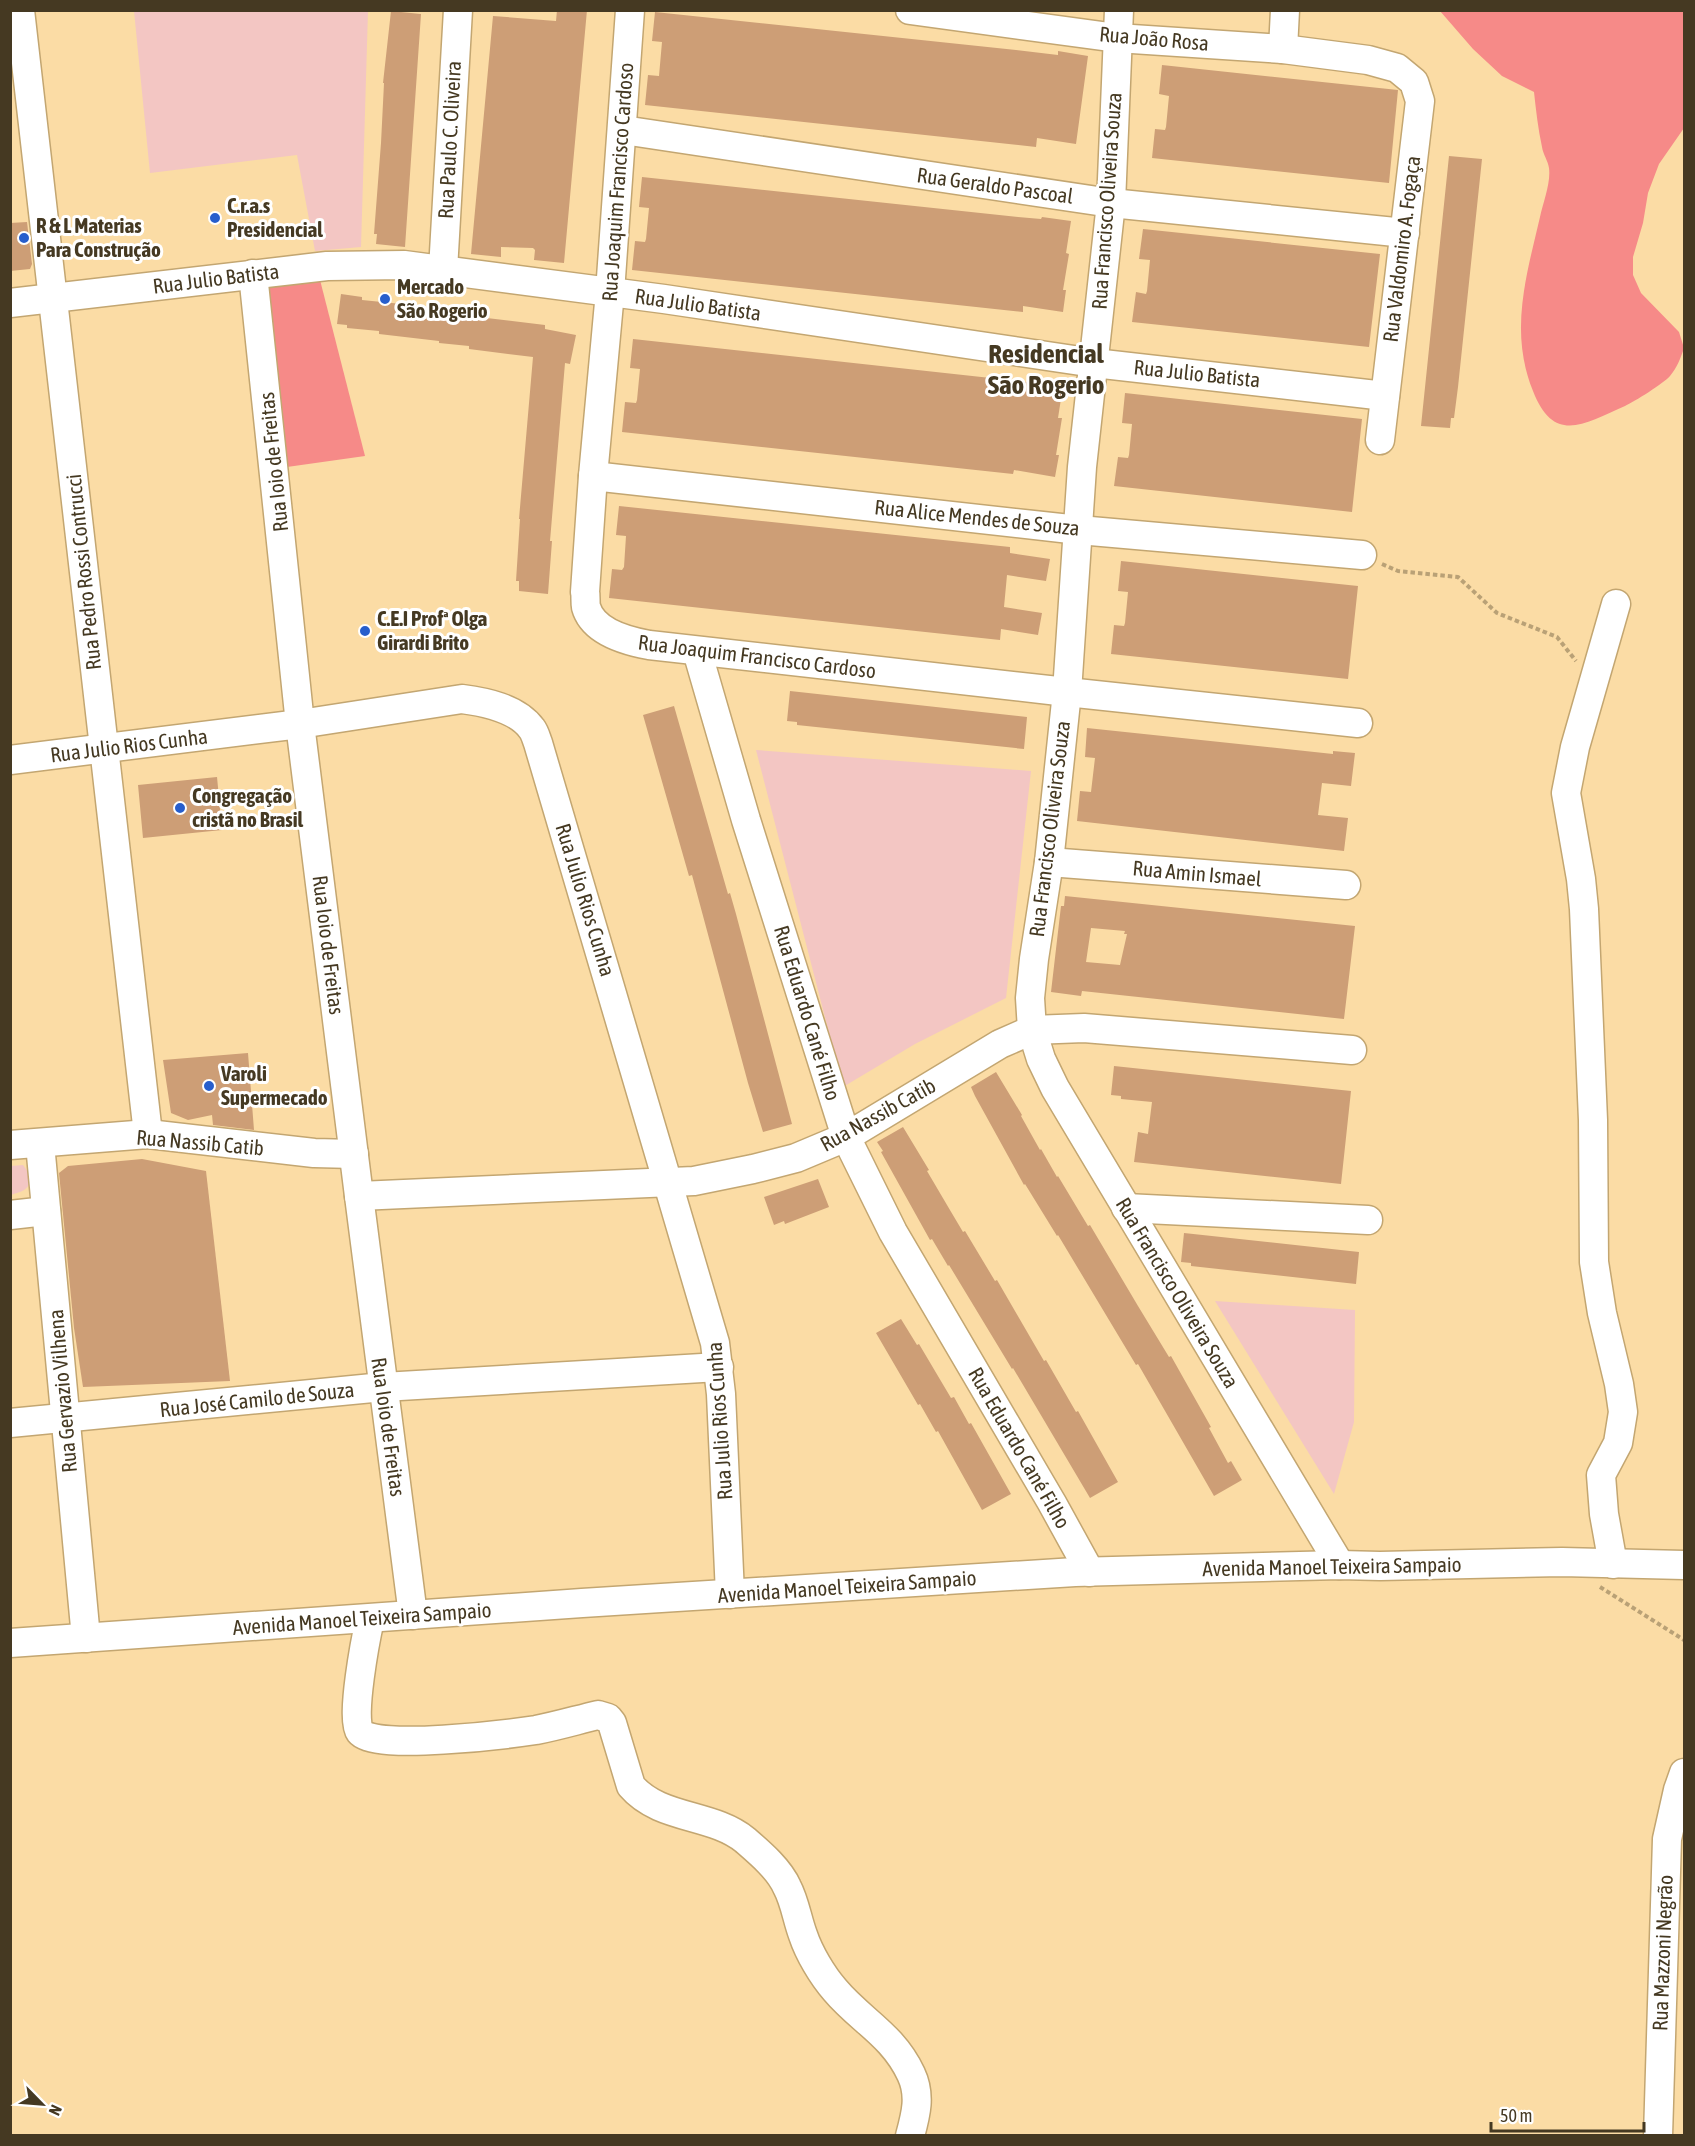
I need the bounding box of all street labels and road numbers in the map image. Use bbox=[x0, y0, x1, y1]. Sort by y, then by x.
street label: Rua João Rosa bbox=[1098, 21, 1210, 55]
street label: Rua Paulo C. Oliveira bbox=[433, 60, 465, 220]
street label: Rua Joaquim Francisco Cardoso bbox=[597, 62, 637, 302]
street label: Rua Francisco Oliveira Souza bbox=[1086, 92, 1126, 310]
street label: Rua Valdomiro A. Fogaça bbox=[1378, 154, 1424, 343]
street label: Rua Geraldo Pascoal bbox=[915, 162, 1075, 208]
street label: Rua Julio Batista bbox=[151, 258, 280, 298]
street label: Rua Julio Batista bbox=[634, 283, 763, 325]
street label: Rua Julio Batista bbox=[1133, 354, 1262, 392]
street label: Rua Ioio de Freitas bbox=[254, 391, 292, 533]
street label: Rua Pedro Rossi Contrucci bbox=[61, 473, 105, 671]
street label: Rua Alice Mendes de Souza bbox=[873, 494, 1081, 540]
street label: Rua Joaquim Francisco Cardoso bbox=[637, 630, 877, 683]
street label: Rua Francisco Oliveira Souza bbox=[1024, 719, 1074, 938]
street label: Rua Julio Rios Cunha bbox=[49, 723, 209, 767]
street label: Rua Julio Rios Cunha bbox=[551, 820, 621, 979]
street label: Rua Amin Ismael bbox=[1132, 855, 1263, 891]
street label: Rua Ioio de Freitas bbox=[309, 874, 349, 1016]
street label: Rua Eduardo Cané Filho bbox=[770, 922, 846, 1103]
street label: Rua Nassib Catib bbox=[816, 1073, 939, 1156]
street label: Rua Nassib Catib bbox=[135, 1124, 265, 1160]
street label: Rua Francisco Oliveira Souza bbox=[1112, 1193, 1244, 1392]
street label: Rua Gervazio Vilhena bbox=[43, 1308, 81, 1474]
street label: Rua Julio Rios Cunha bbox=[702, 1341, 737, 1501]
street label: Rua Ioio de Freitas bbox=[367, 1356, 411, 1498]
street label: Rua Eduardo Cané Filho bbox=[964, 1363, 1076, 1532]
street label: Rua José Camilo de Souza bbox=[158, 1377, 355, 1421]
street label: Avenida Manoel Teixeira Sampaio bbox=[1202, 1552, 1462, 1580]
street label: Avenida Manoel Teixeira Sampaio bbox=[717, 1565, 977, 1607]
street label: Avenida Manoel Teixeira Sampaio bbox=[232, 1597, 492, 1639]
street label: Rua Mazzoni Negrão bbox=[1647, 1875, 1677, 2031]

